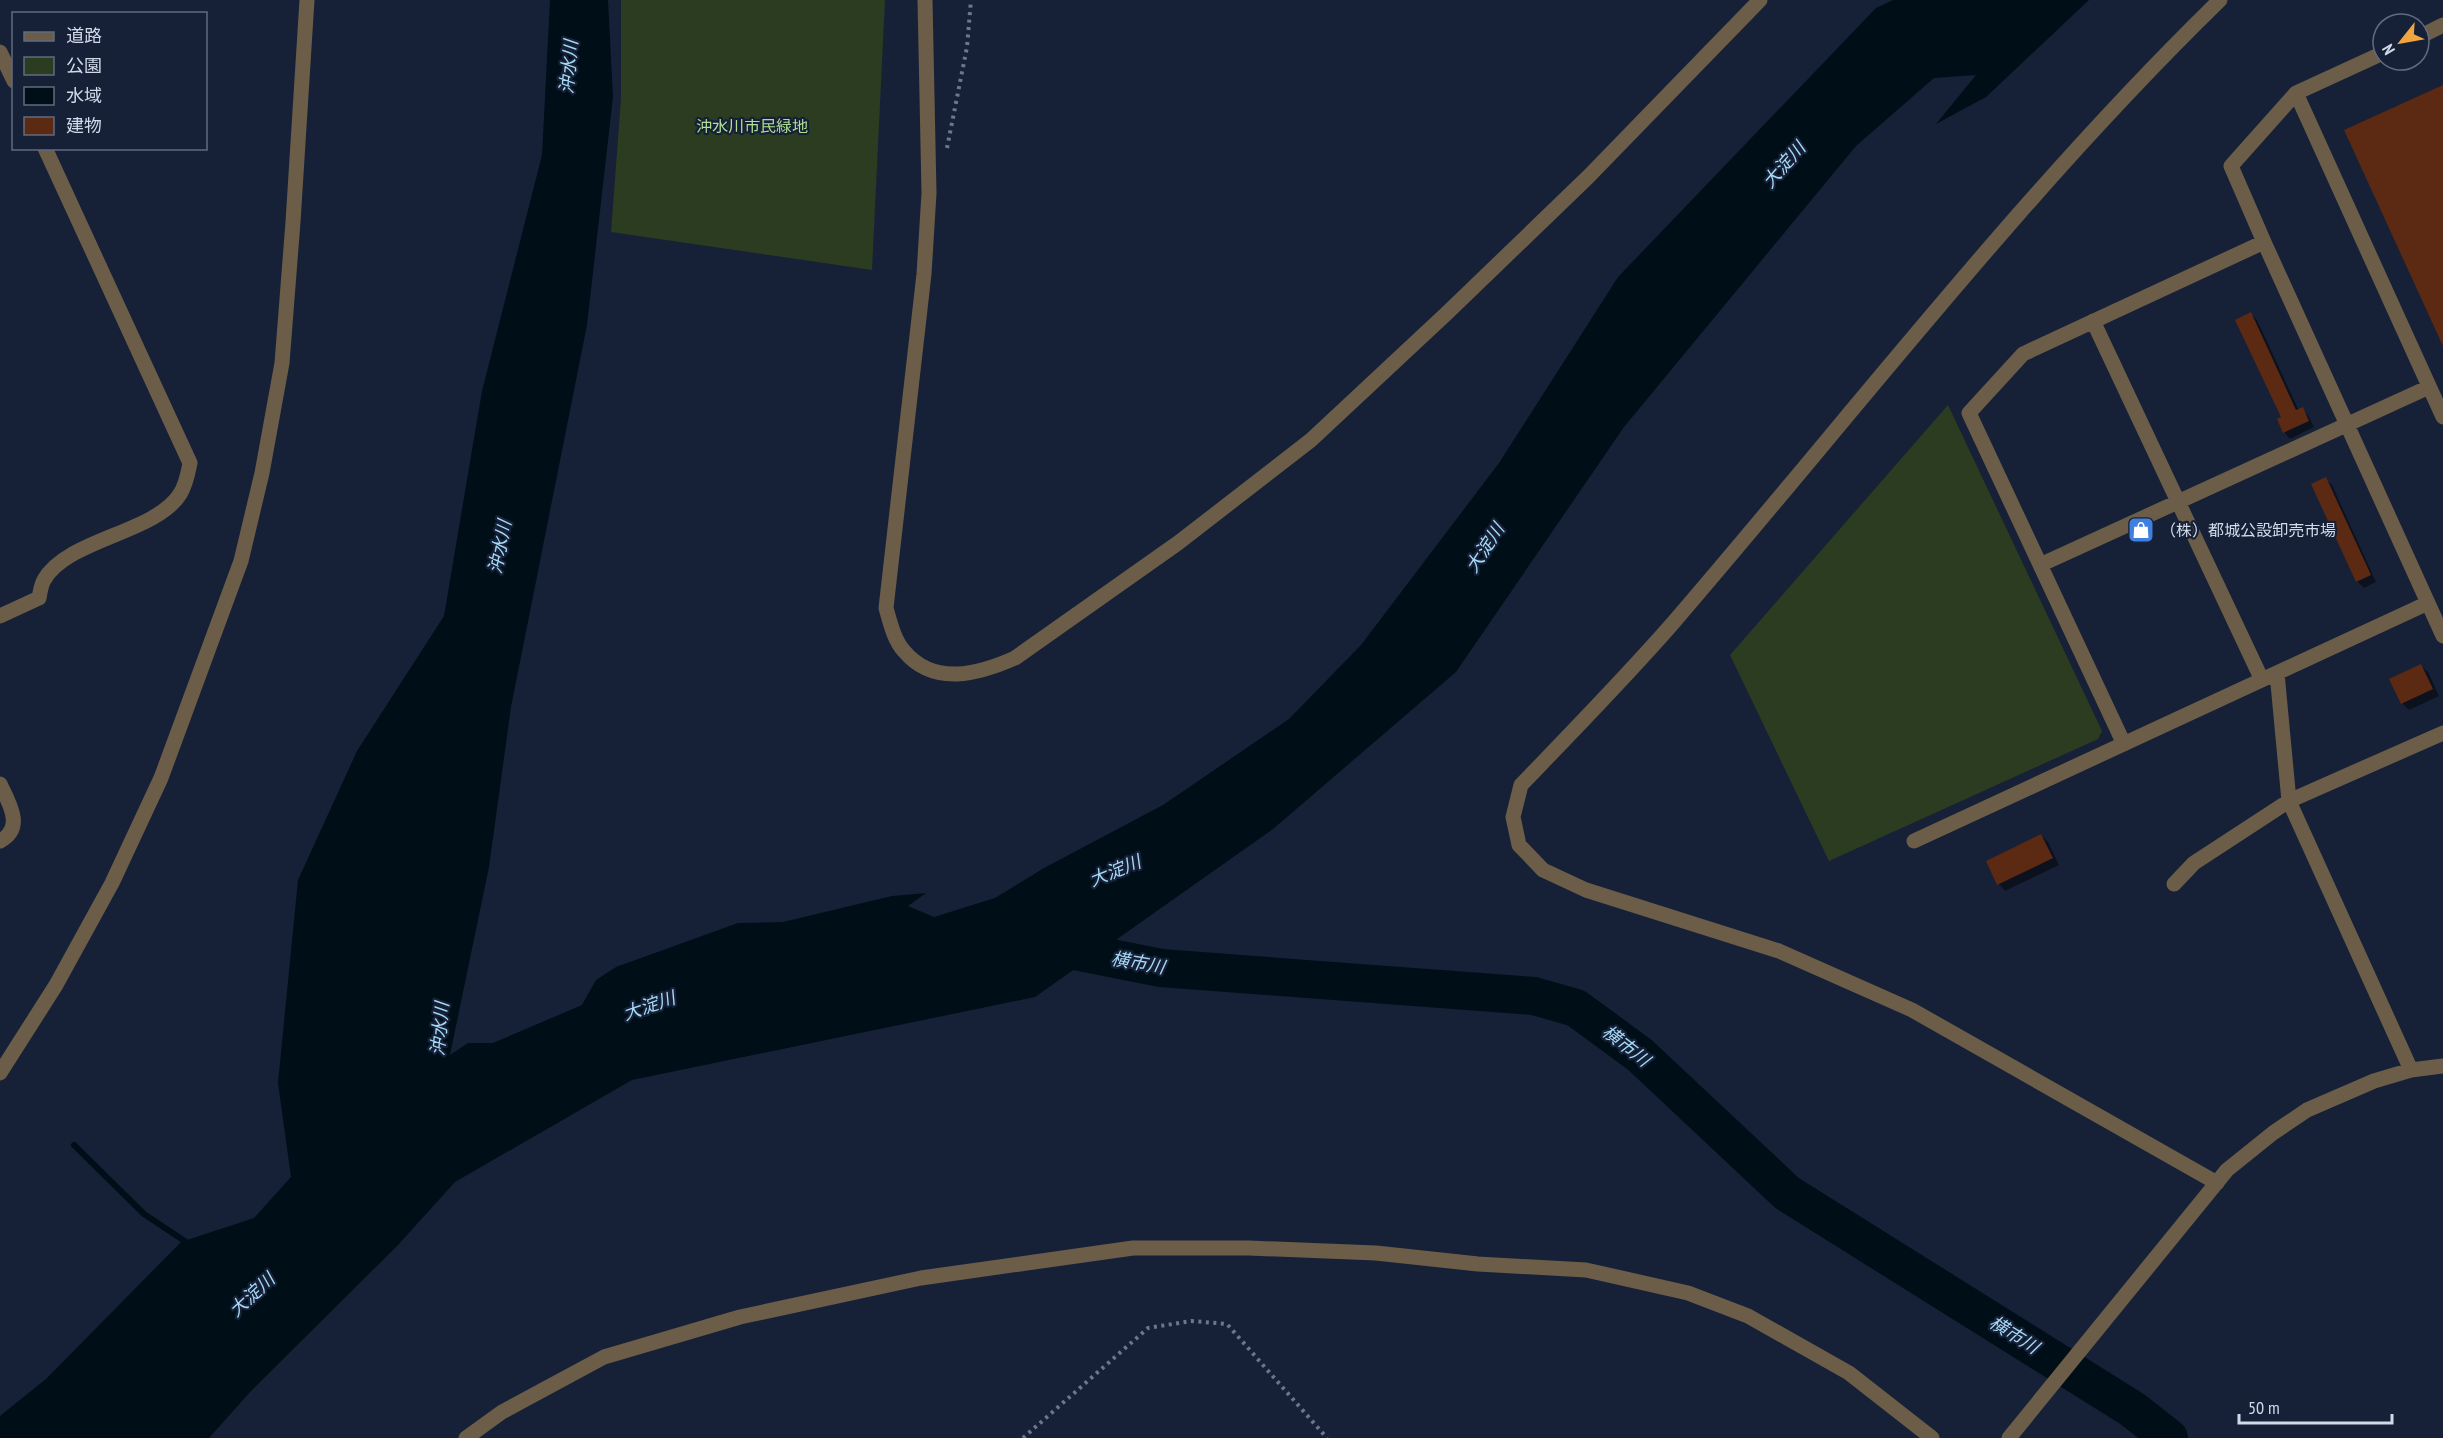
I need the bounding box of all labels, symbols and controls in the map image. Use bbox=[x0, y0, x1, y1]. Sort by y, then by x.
legend bbox=[12, 12, 207, 150]
north arrow bbox=[2371, 12, 2431, 72]
text: 道路 bbox=[66, 24, 102, 47]
water label: 沖水川 bbox=[555, 37, 582, 95]
text: N bbox=[2377, 41, 2399, 59]
text: 公園 bbox=[66, 54, 102, 77]
text: 水域 bbox=[66, 84, 102, 107]
text: 建物 bbox=[66, 114, 102, 137]
park label: 沖水川市民緑地 bbox=[696, 116, 808, 136]
water label: 大淀川 bbox=[1757, 135, 1811, 193]
shop icon: （株）都城公設卸売市場 bbox=[2126, 515, 2156, 545]
water label: 沖水川 bbox=[483, 516, 516, 576]
water label: 大淀川 bbox=[1460, 517, 1510, 577]
place label: （株）都城公設卸売市場 bbox=[2160, 520, 2336, 540]
water label: 大淀川 bbox=[1085, 849, 1146, 891]
water label: 横市川 bbox=[1110, 946, 1169, 979]
water label: 大淀川 bbox=[620, 985, 680, 1025]
water label: 沖水川 bbox=[426, 999, 453, 1057]
water label: 横市川 bbox=[1598, 1020, 1656, 1073]
water label: 大淀川 bbox=[224, 1266, 281, 1321]
water label: 横市川 bbox=[1985, 1311, 2045, 1360]
scale bar bbox=[2239, 1387, 2392, 1425]
text: 50 m bbox=[2248, 1396, 2280, 1419]

